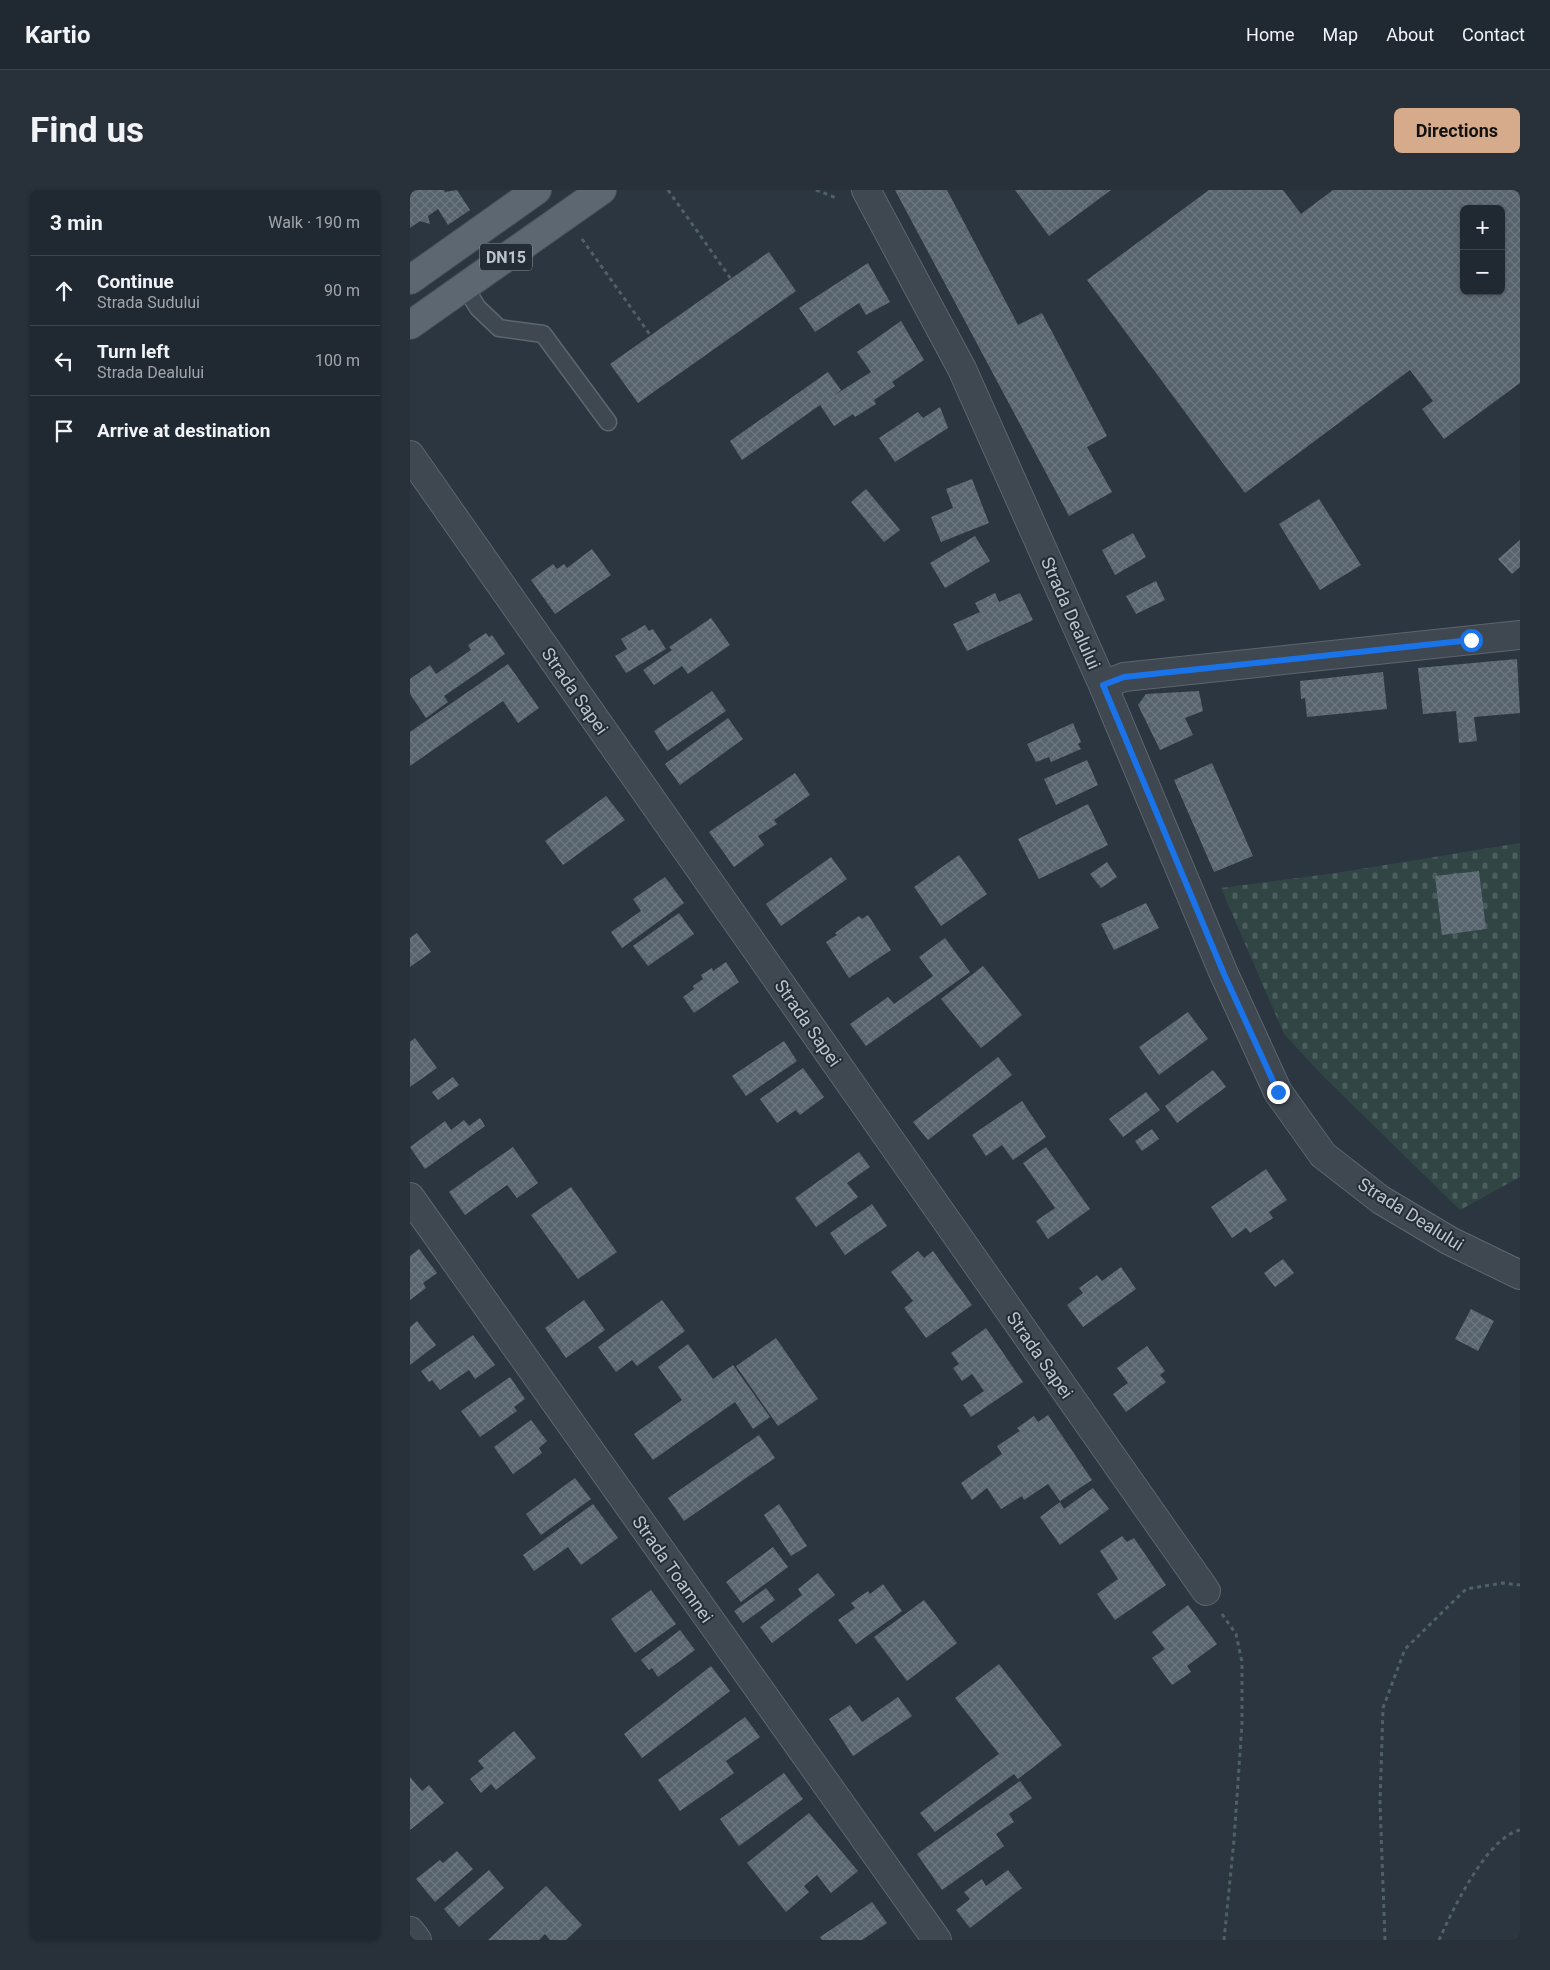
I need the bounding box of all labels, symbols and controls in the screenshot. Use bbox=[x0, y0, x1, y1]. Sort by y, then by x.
text: Kartio bbox=[25, 21, 91, 49]
text: Home bbox=[1246, 24, 1295, 45]
text: Map bbox=[1323, 24, 1358, 45]
text: About bbox=[1386, 24, 1434, 45]
text: Contact bbox=[1462, 24, 1525, 45]
button: Directions bbox=[1394, 108, 1520, 153]
text: Find us bbox=[30, 110, 144, 151]
map controls bbox=[1460, 205, 1505, 295]
button: + bbox=[1460, 205, 1505, 250]
text: 3 min bbox=[50, 211, 103, 235]
text: Walk · 190 m bbox=[268, 213, 360, 232]
road number: DN15 bbox=[480, 244, 532, 270]
button: − bbox=[1460, 250, 1505, 295]
text: Continue bbox=[97, 270, 174, 293]
icon: ahead bbox=[50, 277, 78, 305]
text: 90 m bbox=[324, 281, 360, 300]
text: Strada Sudului bbox=[97, 293, 200, 312]
text: Turn left bbox=[97, 340, 170, 363]
icon: left bbox=[50, 347, 78, 375]
text: 100 m bbox=[315, 351, 360, 370]
text: Strada Dealului bbox=[97, 363, 204, 382]
icon: arrive bbox=[50, 417, 78, 445]
text: Arrive at destination bbox=[97, 419, 270, 442]
street label: Strada Dealului bbox=[1037, 554, 1105, 672]
route start bbox=[1460, 629, 1483, 652]
street label: Strada Sapei bbox=[537, 644, 613, 738]
street label: Strada Sapei bbox=[770, 976, 846, 1070]
route end bbox=[1267, 1081, 1290, 1104]
street label: Strada Dealului bbox=[1354, 1173, 1468, 1255]
street label: Strada Sapei bbox=[1002, 1308, 1078, 1402]
street label: Strada Toamnei bbox=[628, 1511, 718, 1627]

